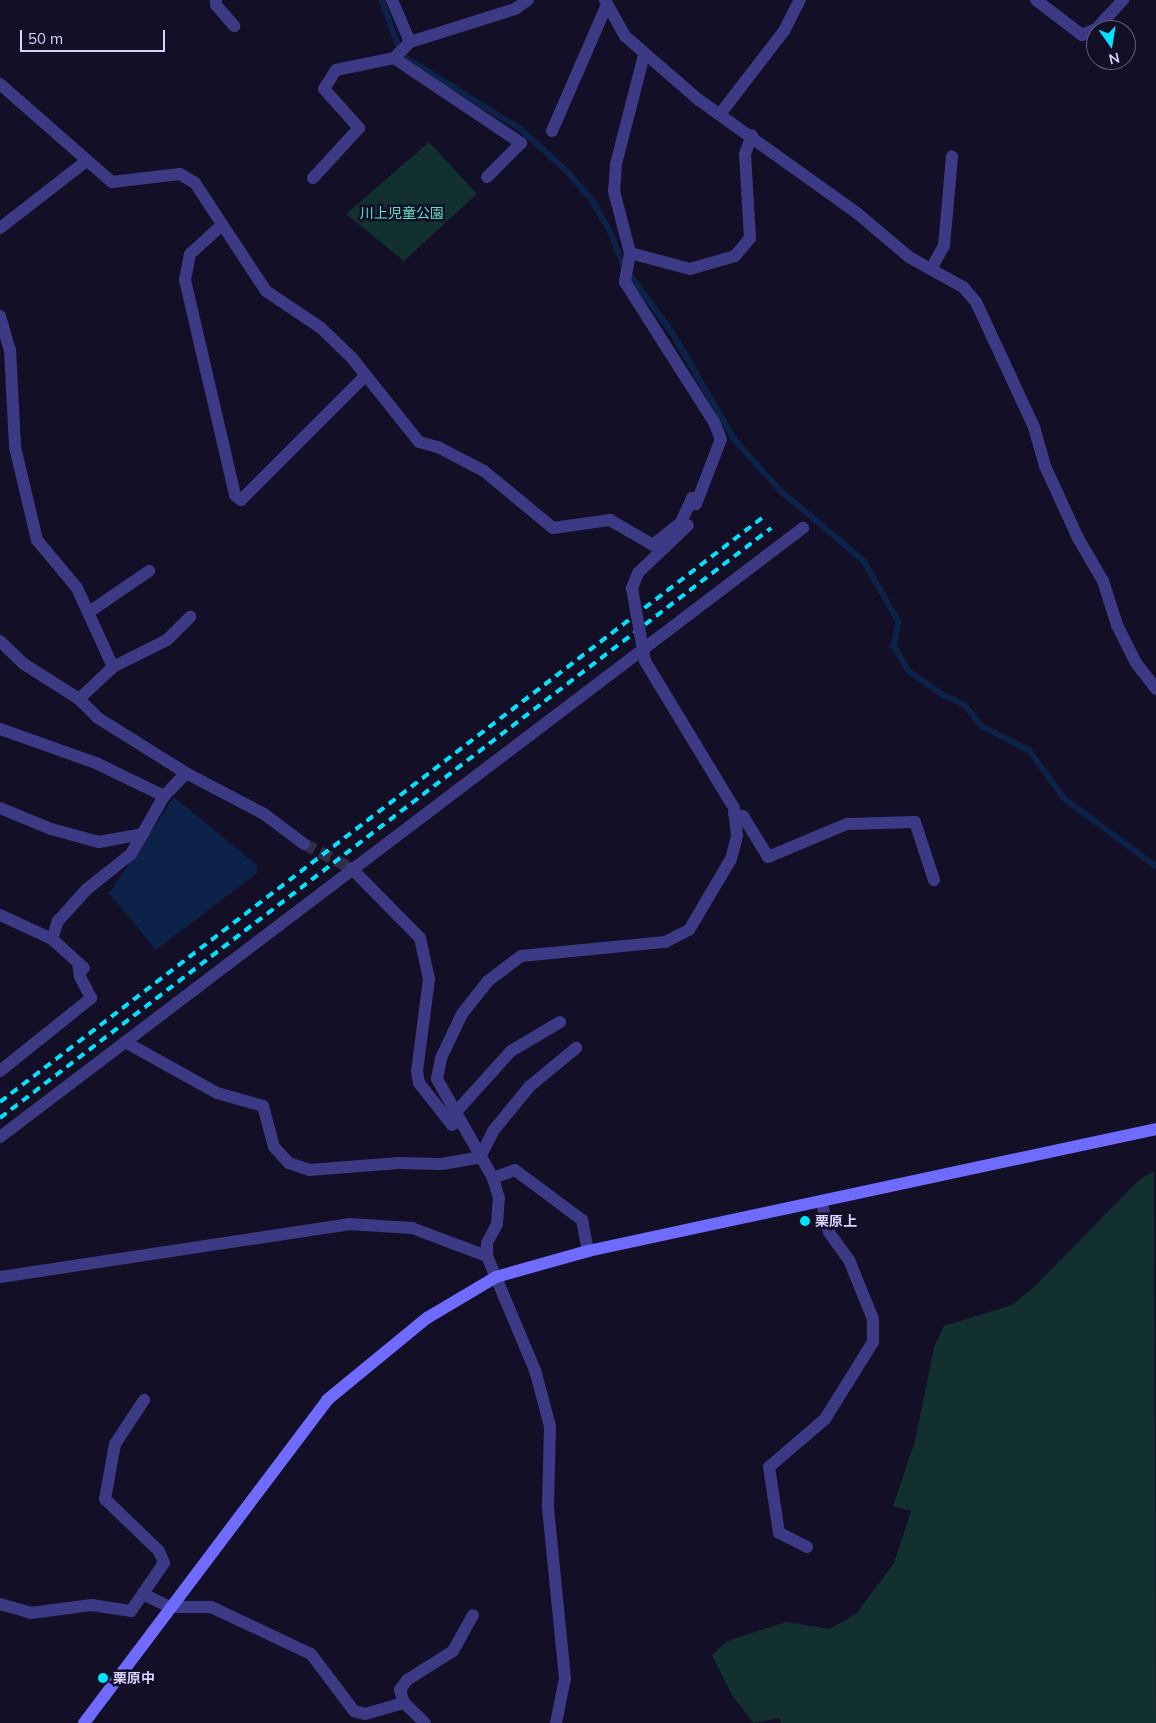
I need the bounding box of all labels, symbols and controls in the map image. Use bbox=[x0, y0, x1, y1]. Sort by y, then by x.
scale bar bbox=[22, 20, 168, 52]
north arrow bbox=[1086, 20, 1136, 70]
text: 50 m bbox=[28, 29, 63, 48]
text: N bbox=[1107, 49, 1121, 69]
park label: 川上児童公園 bbox=[360, 205, 444, 221]
place label: 栗原上 bbox=[815, 1213, 857, 1229]
marker: 栗原上 bbox=[799, 1215, 811, 1227]
place label: 栗原中 bbox=[113, 1670, 155, 1686]
marker: 栗原中 bbox=[97, 1672, 109, 1684]

